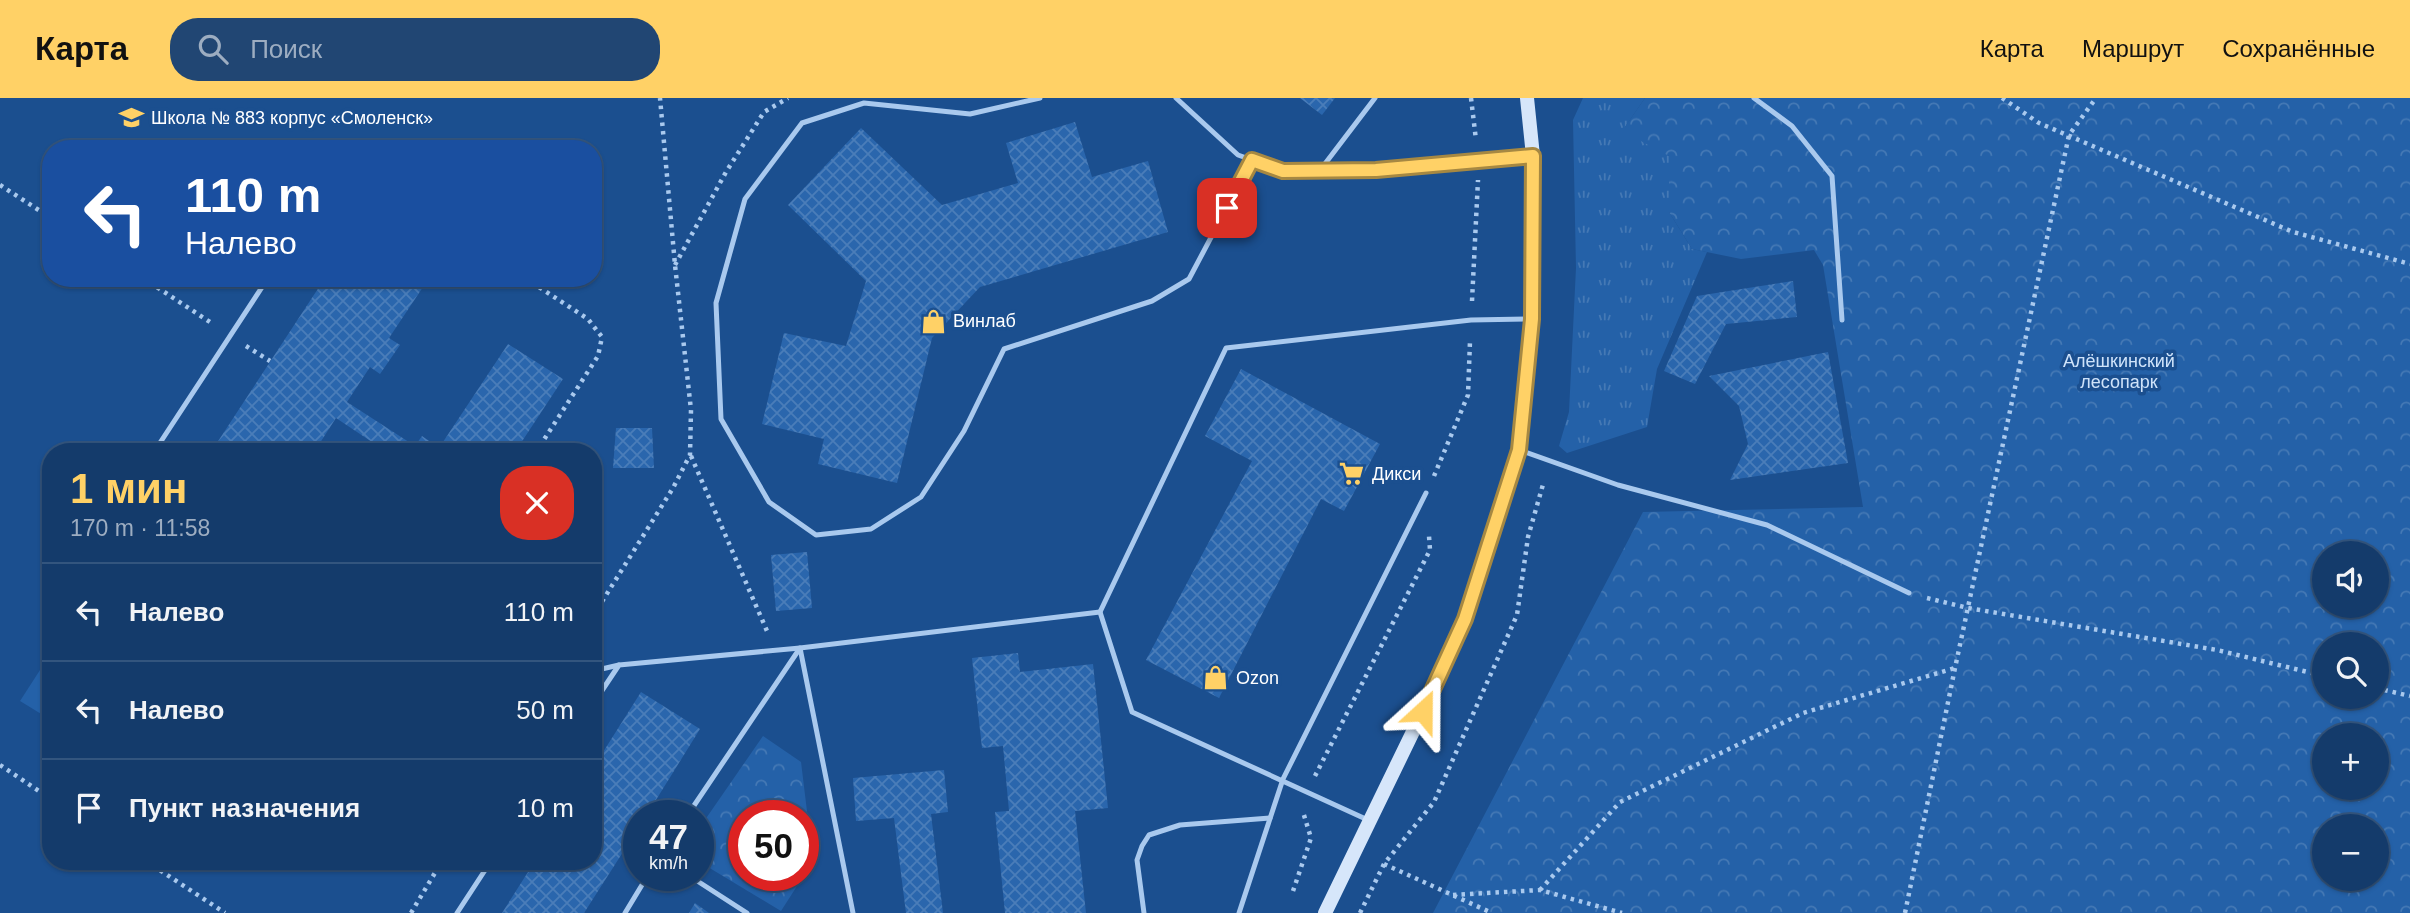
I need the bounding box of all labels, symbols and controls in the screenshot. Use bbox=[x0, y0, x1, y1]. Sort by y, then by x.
search box bbox=[170, 18, 660, 81]
text: Карта bbox=[35, 30, 128, 67]
icon: search bbox=[194, 30, 232, 68]
text: Поиск bbox=[250, 34, 322, 64]
text: Карта bbox=[1980, 35, 2044, 62]
text: Маршрут bbox=[2082, 35, 2184, 62]
text: Сохранённые bbox=[2222, 35, 2375, 62]
school or university icon: Школа № 883 корпус «Смоленск» bbox=[117, 104, 145, 132]
place label: Школа № 883 корпус «Смоленск» bbox=[151, 108, 433, 128]
icon: left bbox=[70, 168, 161, 259]
text: 110 m bbox=[185, 168, 321, 222]
pin bbox=[1197, 178, 1257, 238]
icon: arrive bbox=[1208, 189, 1246, 227]
text: Налево bbox=[185, 225, 297, 261]
shop icon: Винлаб bbox=[919, 307, 947, 335]
place label: Винлаб bbox=[953, 311, 1016, 331]
park label: Алёшкинский лесопарк bbox=[2063, 351, 2175, 392]
supermarket icon: Дикси bbox=[1338, 460, 1366, 488]
place label: Дикси bbox=[1372, 464, 1421, 484]
text: 1 мин bbox=[70, 465, 187, 512]
button: close bbox=[500, 466, 574, 540]
text: 170 m · 11:58 bbox=[70, 515, 210, 541]
map controls bbox=[2312, 541, 2389, 891]
button: sound bbox=[2312, 541, 2389, 618]
icon: left bbox=[70, 593, 108, 631]
text: Налево bbox=[129, 597, 224, 627]
text: 110 m bbox=[504, 597, 574, 627]
button: search bbox=[2312, 632, 2389, 709]
shop icon: Ozon bbox=[1202, 664, 1230, 692]
place label: Ozon bbox=[1236, 668, 1279, 688]
position arrow bbox=[1386, 674, 1460, 748]
icon: left bbox=[70, 691, 108, 729]
text: Налево bbox=[129, 695, 224, 725]
text: 50 m bbox=[516, 695, 574, 725]
button: + bbox=[2312, 723, 2389, 800]
icon: arrive bbox=[70, 789, 108, 827]
text: Пункт назначения bbox=[129, 793, 360, 823]
text: 10 m bbox=[516, 793, 574, 823]
speed limit sign: 50 bbox=[728, 800, 819, 891]
button: − bbox=[2312, 814, 2389, 891]
text: 47 bbox=[649, 817, 688, 856]
text: km/h bbox=[649, 853, 688, 873]

